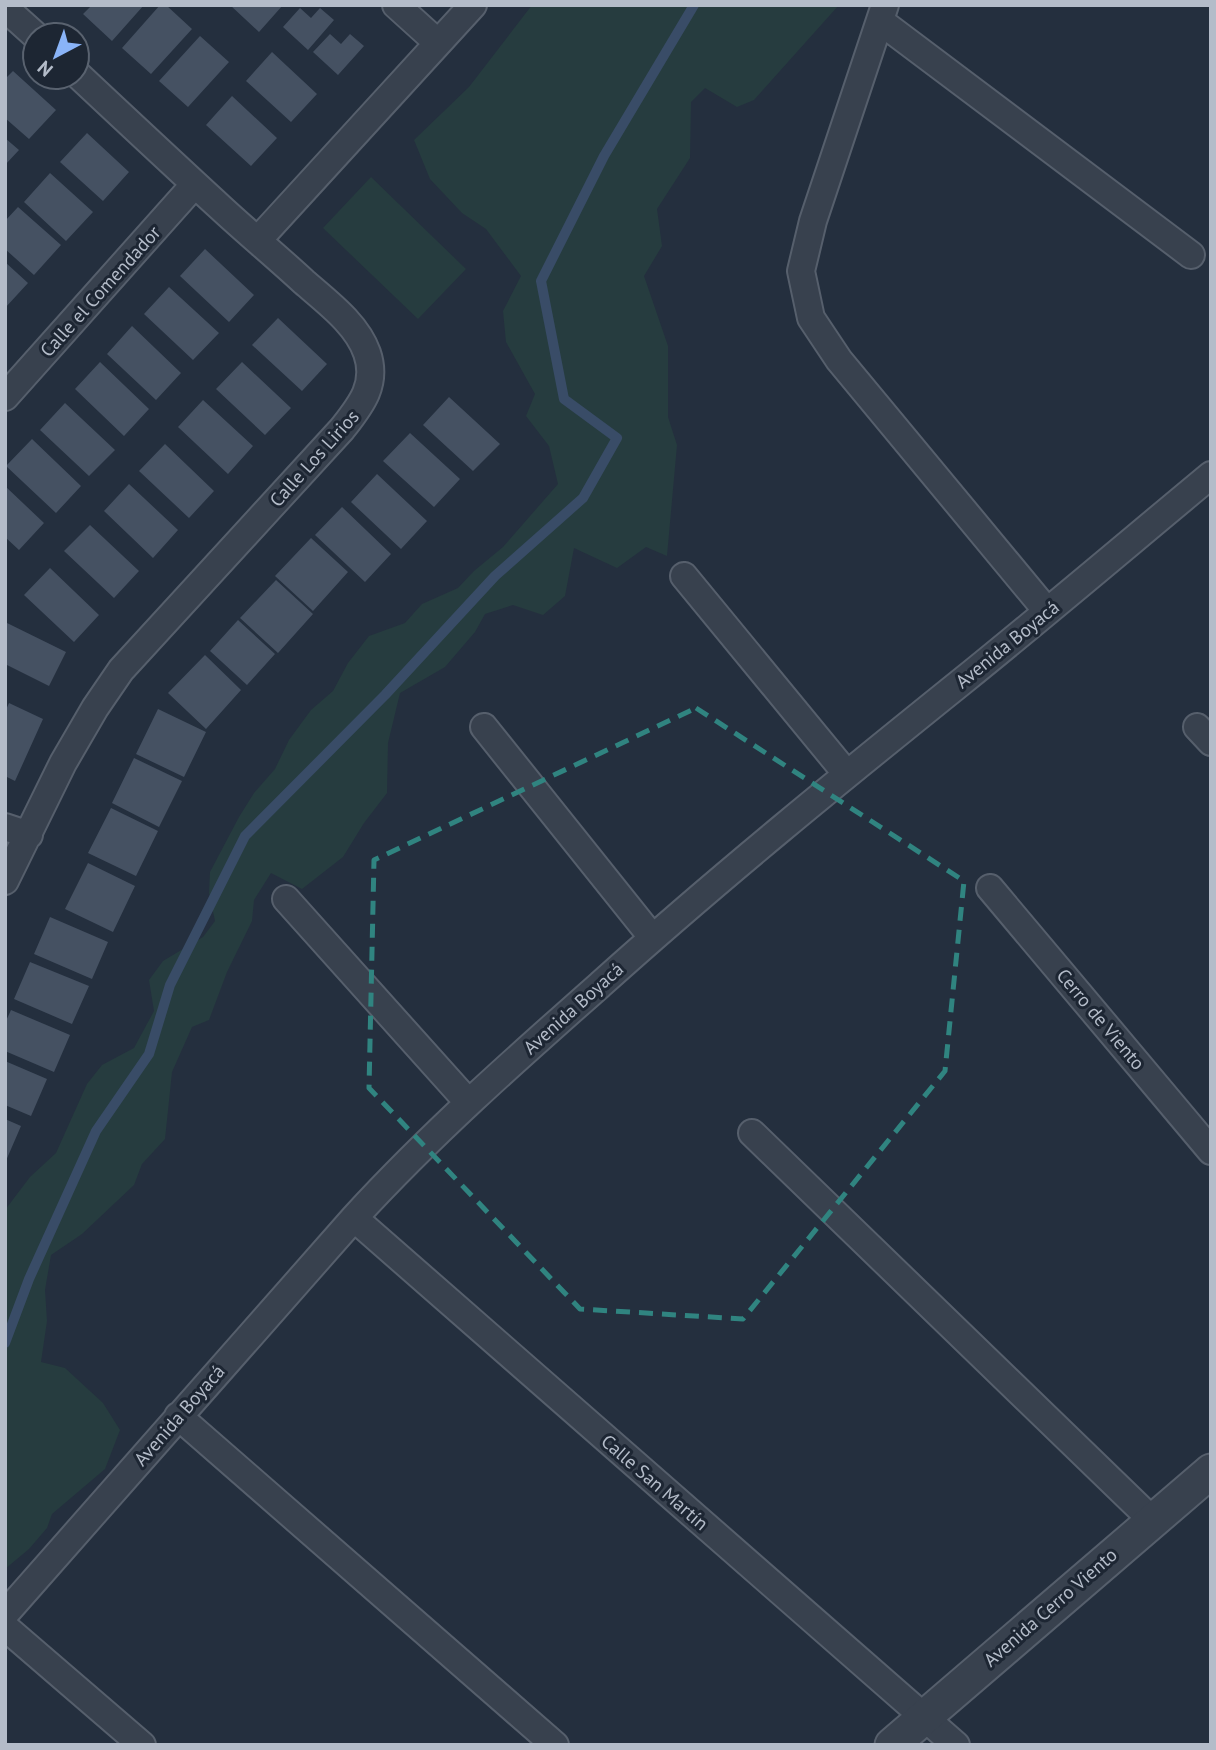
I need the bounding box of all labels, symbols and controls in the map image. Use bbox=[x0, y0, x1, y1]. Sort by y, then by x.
north arrow bbox=[21, 21, 91, 91]
text: N bbox=[32, 56, 57, 82]
street label: Calle el Comendador bbox=[35, 220, 166, 362]
street label: Calle Los Lirios bbox=[264, 404, 364, 512]
street label: Avenida Boyacá bbox=[950, 595, 1064, 693]
street label: Avenida Boyacá bbox=[518, 957, 628, 1059]
street label: Cerro de Viento bbox=[1052, 964, 1150, 1074]
street label: Avenida Boyacá bbox=[128, 1359, 230, 1471]
street label: Calle San Martín bbox=[596, 1429, 714, 1535]
street label: Avenida Cerro Viento bbox=[978, 1542, 1122, 1672]

